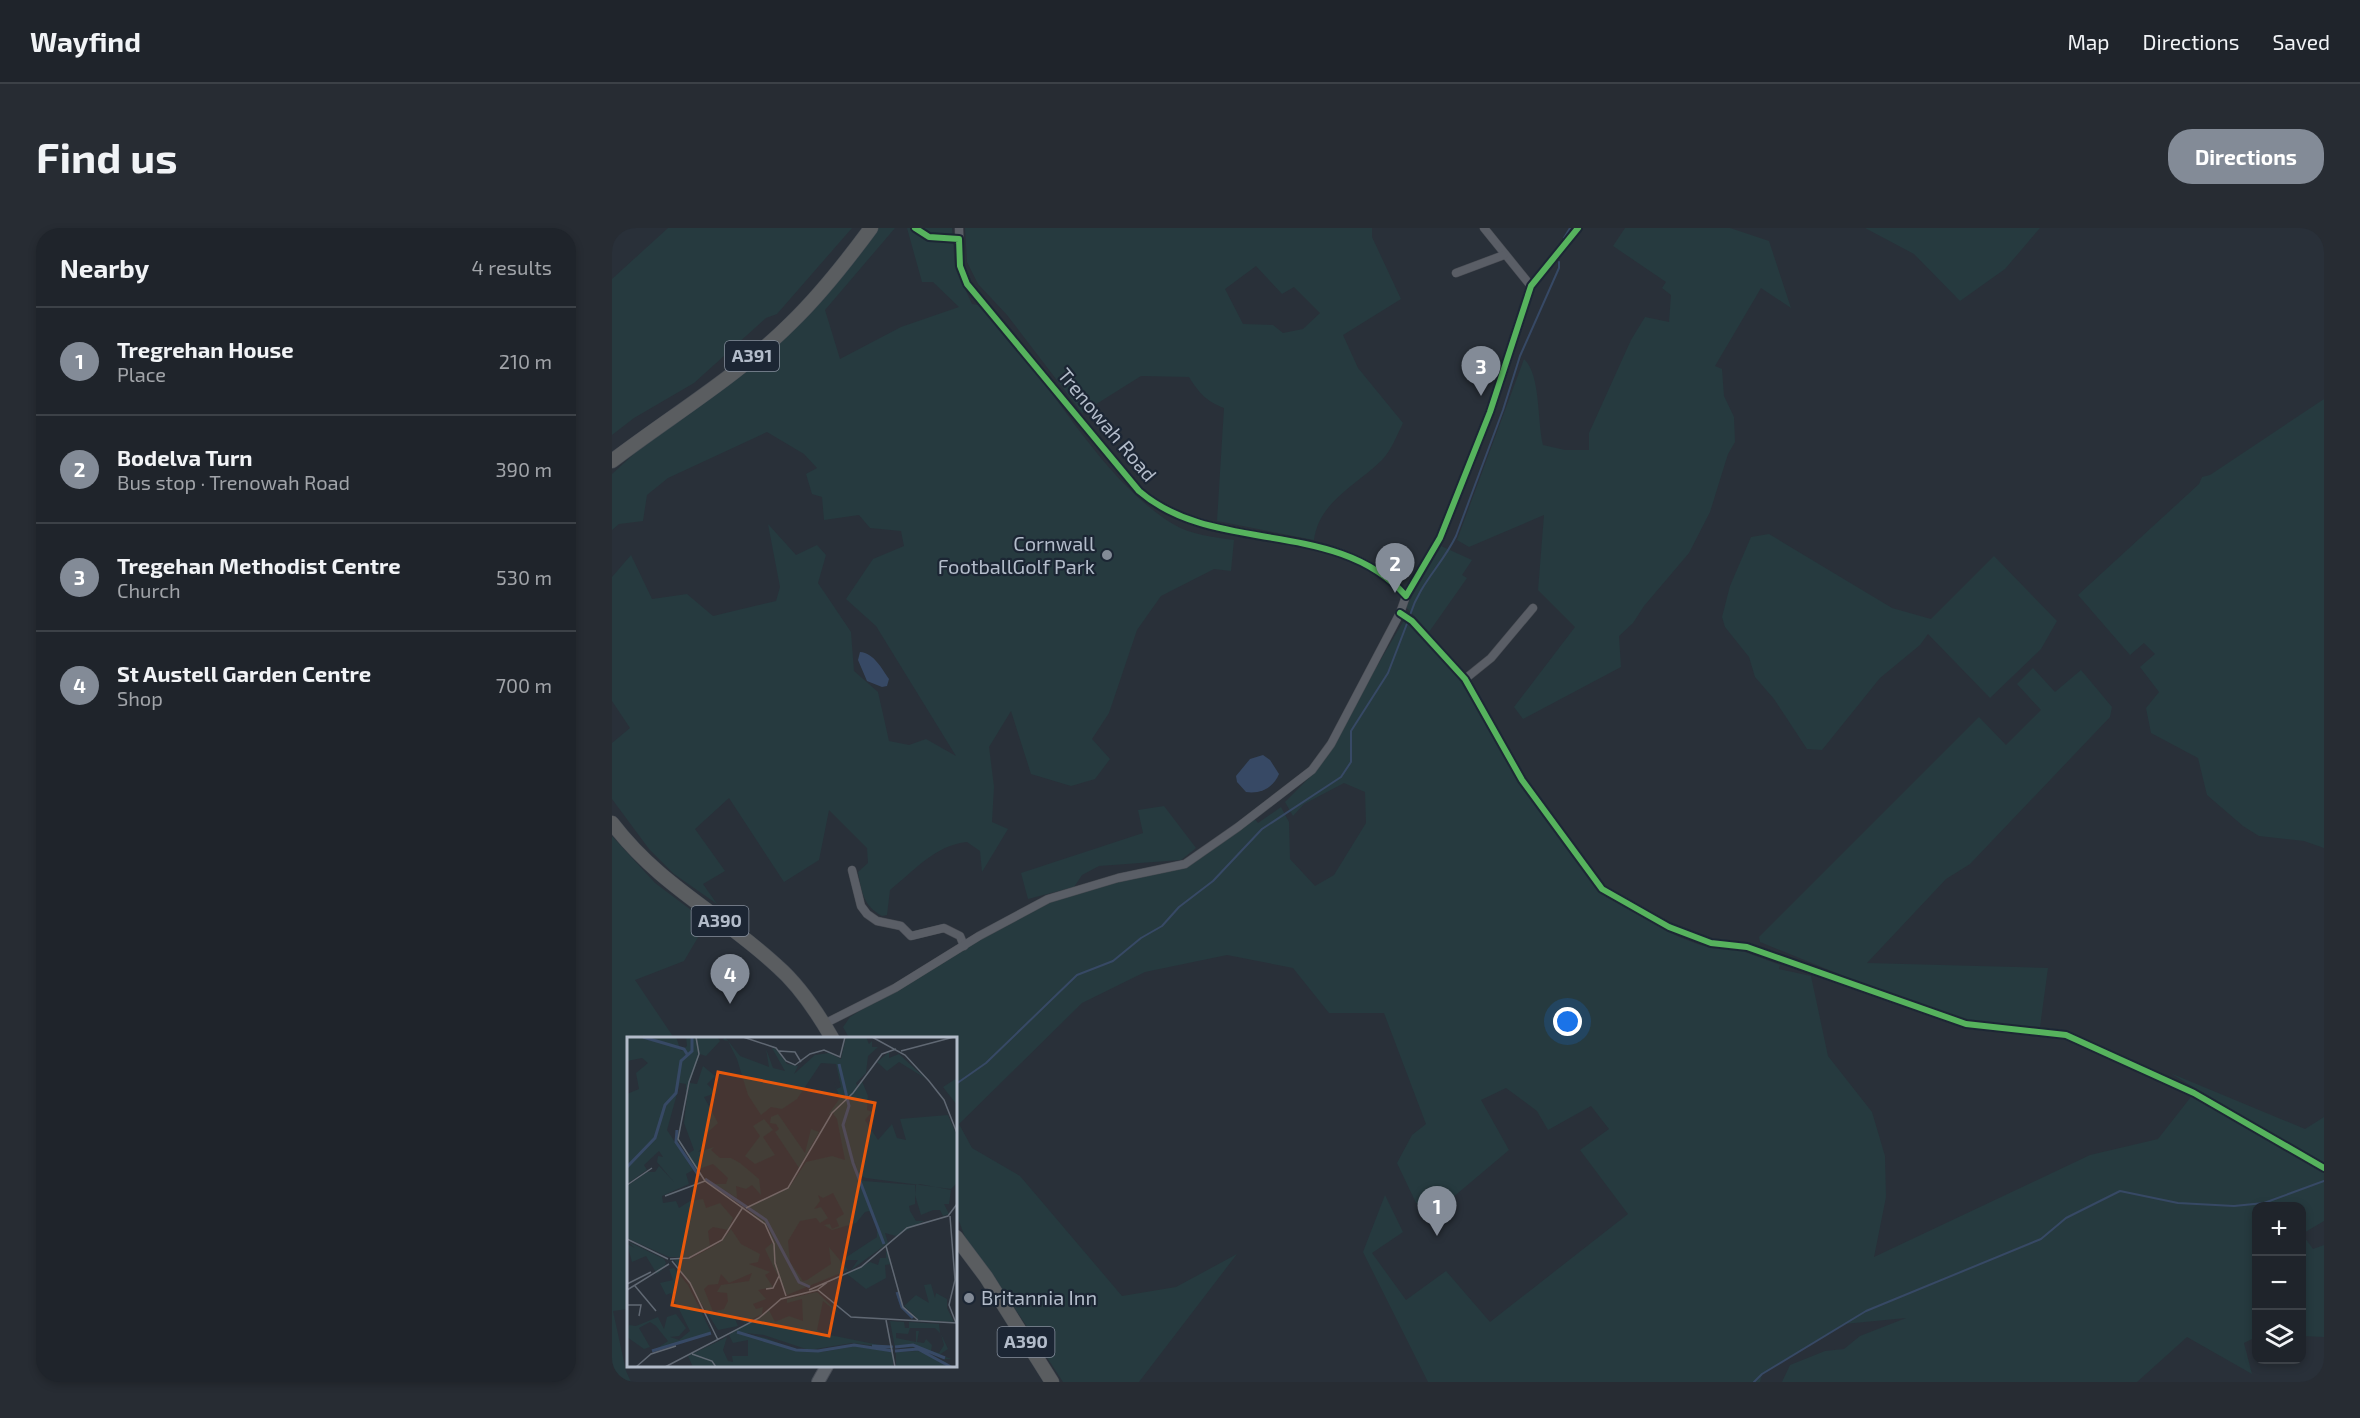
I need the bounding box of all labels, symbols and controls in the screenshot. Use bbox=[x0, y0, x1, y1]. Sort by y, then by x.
text: Wayfind bbox=[30, 24, 141, 58]
text: Map bbox=[2067, 29, 2110, 54]
text: Directions bbox=[2143, 29, 2239, 54]
text: Saved bbox=[2272, 29, 2330, 54]
button: Directions bbox=[2168, 129, 2324, 184]
text: Find us bbox=[36, 131, 178, 181]
text: Nearby bbox=[60, 252, 149, 283]
text: 4 results bbox=[472, 255, 552, 279]
text: Tregrehan House bbox=[117, 336, 294, 362]
road number: A391 bbox=[725, 341, 779, 371]
pin: 3 bbox=[1462, 346, 1500, 396]
text: 1 bbox=[75, 349, 84, 373]
text: 210 m bbox=[499, 349, 552, 373]
text: Place bbox=[117, 362, 166, 386]
street label: Trenowah Road bbox=[1053, 363, 1162, 486]
text: Bodelva Turn bbox=[117, 444, 253, 470]
text: 2 bbox=[74, 457, 85, 481]
text: 390 m bbox=[495, 457, 552, 481]
text: Bus stop · Trenowah Road bbox=[117, 470, 350, 494]
place label: Cornwall FootballGolf Park bbox=[938, 531, 1095, 578]
pin: 2 bbox=[1376, 544, 1414, 593]
marker: Cornwall FootballGolf Park bbox=[1100, 548, 1114, 562]
text: Tregehan Methodist Centre bbox=[117, 552, 401, 578]
text: 3 bbox=[74, 565, 85, 589]
text: 530 m bbox=[496, 565, 552, 589]
text: Church bbox=[117, 578, 181, 602]
text: St Austell Garden Centre bbox=[117, 660, 371, 686]
text: 4 bbox=[73, 673, 86, 697]
text: 700 m bbox=[496, 673, 552, 697]
text: Shop bbox=[117, 686, 163, 710]
road number: A390 bbox=[692, 906, 748, 936]
pin: 4 bbox=[710, 954, 750, 1004]
your location bbox=[1553, 1007, 1582, 1036]
inset map bbox=[627, 1037, 957, 1367]
pin: 1 bbox=[1418, 1186, 1456, 1236]
map controls bbox=[2252, 1202, 2306, 1364]
button: + bbox=[2252, 1202, 2306, 1256]
button: − bbox=[2252, 1256, 2306, 1310]
place label: Britannia Inn bbox=[981, 1285, 1097, 1309]
marker: Britannia Inn bbox=[962, 1291, 976, 1305]
button: layers bbox=[2252, 1310, 2306, 1364]
road number: A390 bbox=[998, 1327, 1054, 1357]

